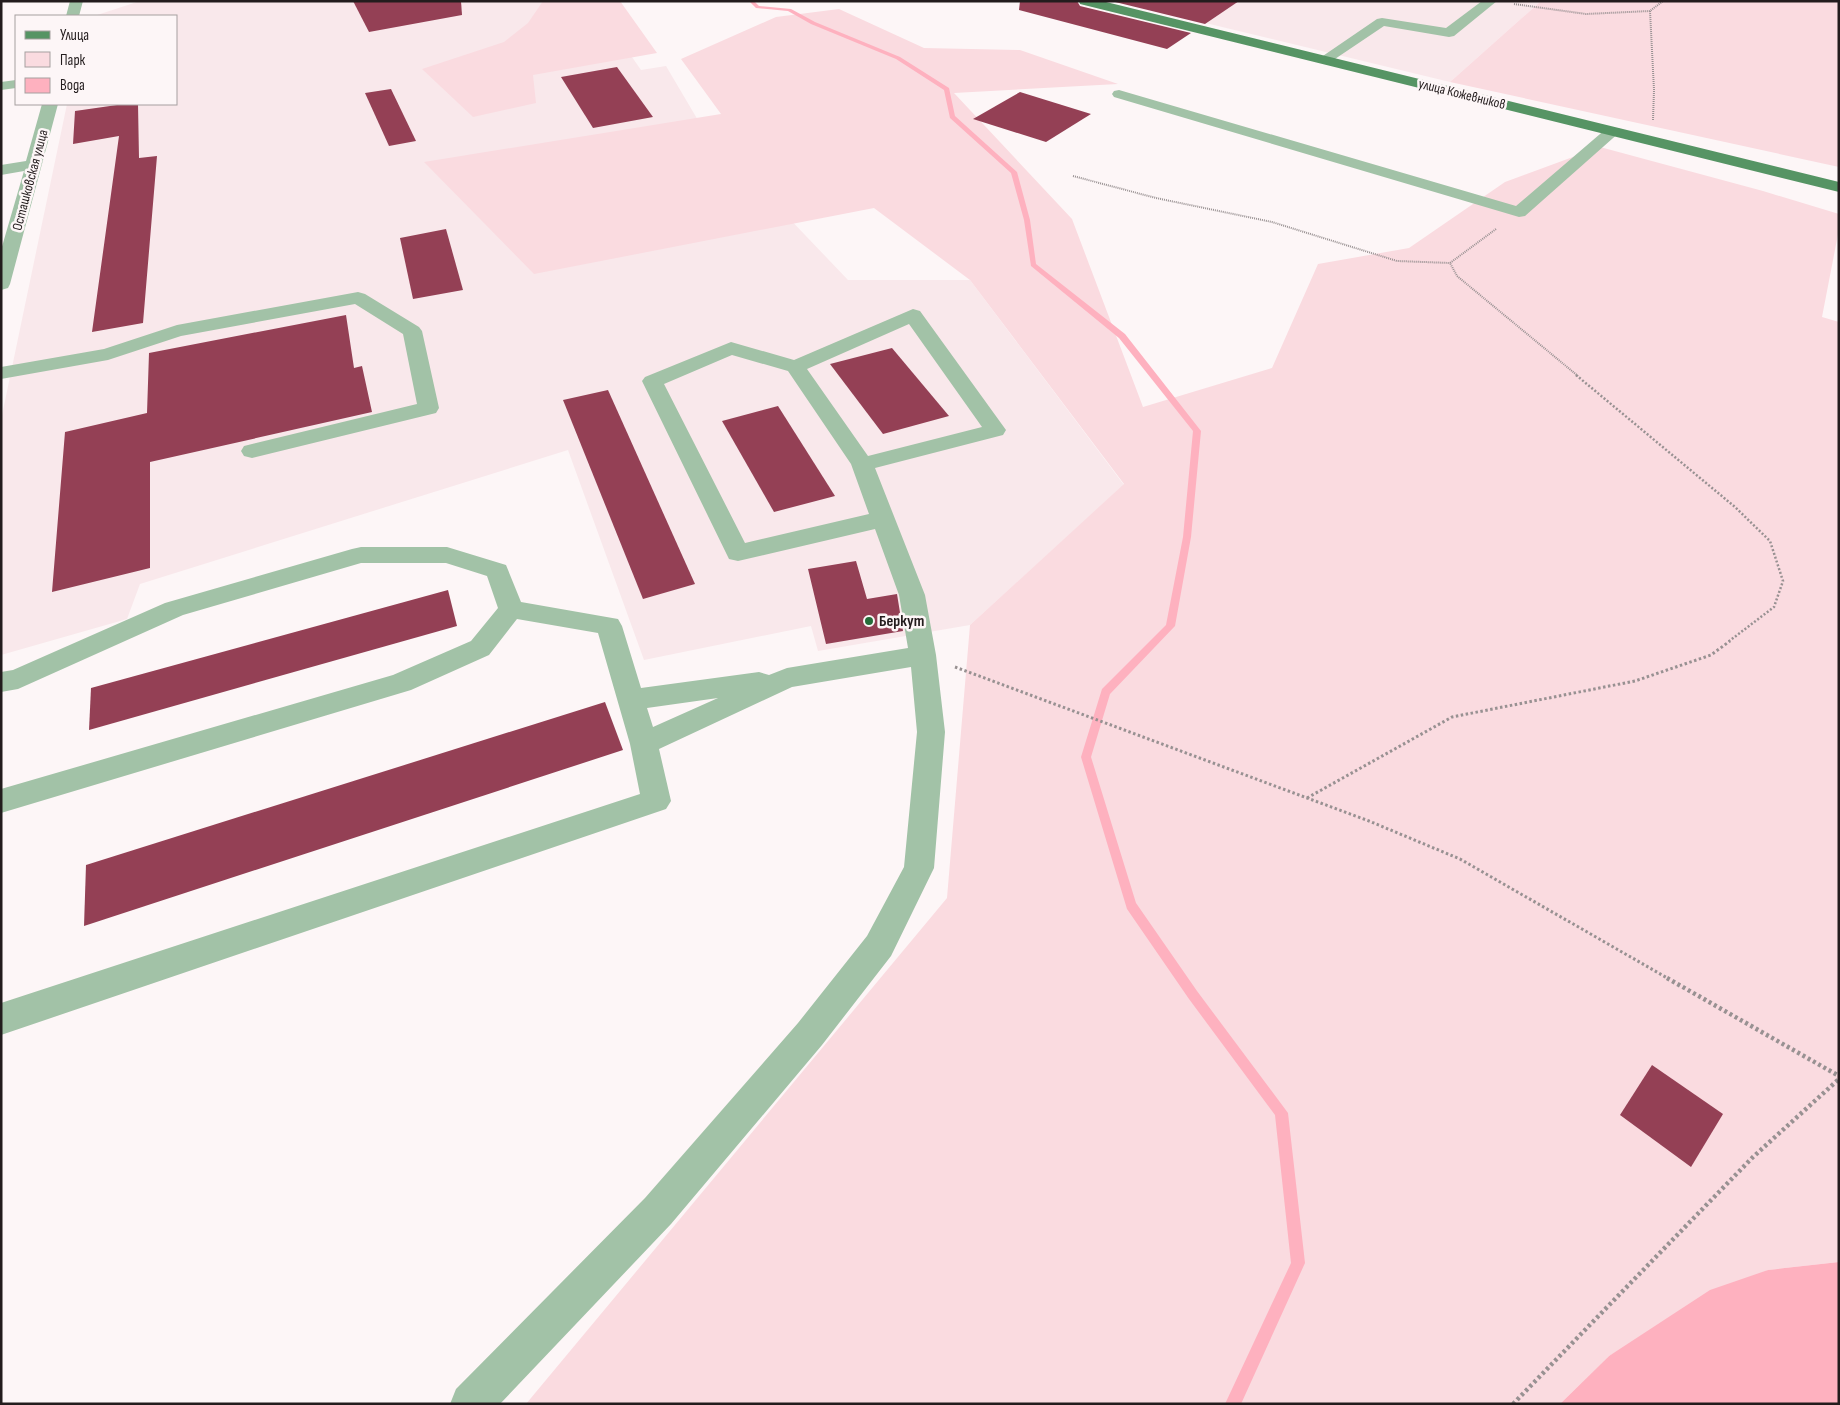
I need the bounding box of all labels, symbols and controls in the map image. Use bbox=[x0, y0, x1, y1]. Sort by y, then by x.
legend bbox=[15, 15, 178, 105]
text: Улица bbox=[60, 26, 89, 45]
text: Парк bbox=[60, 51, 86, 70]
street label: улица Кожевников bbox=[1417, 75, 1507, 113]
text: Вода bbox=[60, 76, 85, 95]
street label: Осташковская улица bbox=[8, 128, 52, 232]
place label: Беркут bbox=[879, 612, 924, 631]
marker: Беркут bbox=[863, 615, 875, 627]

